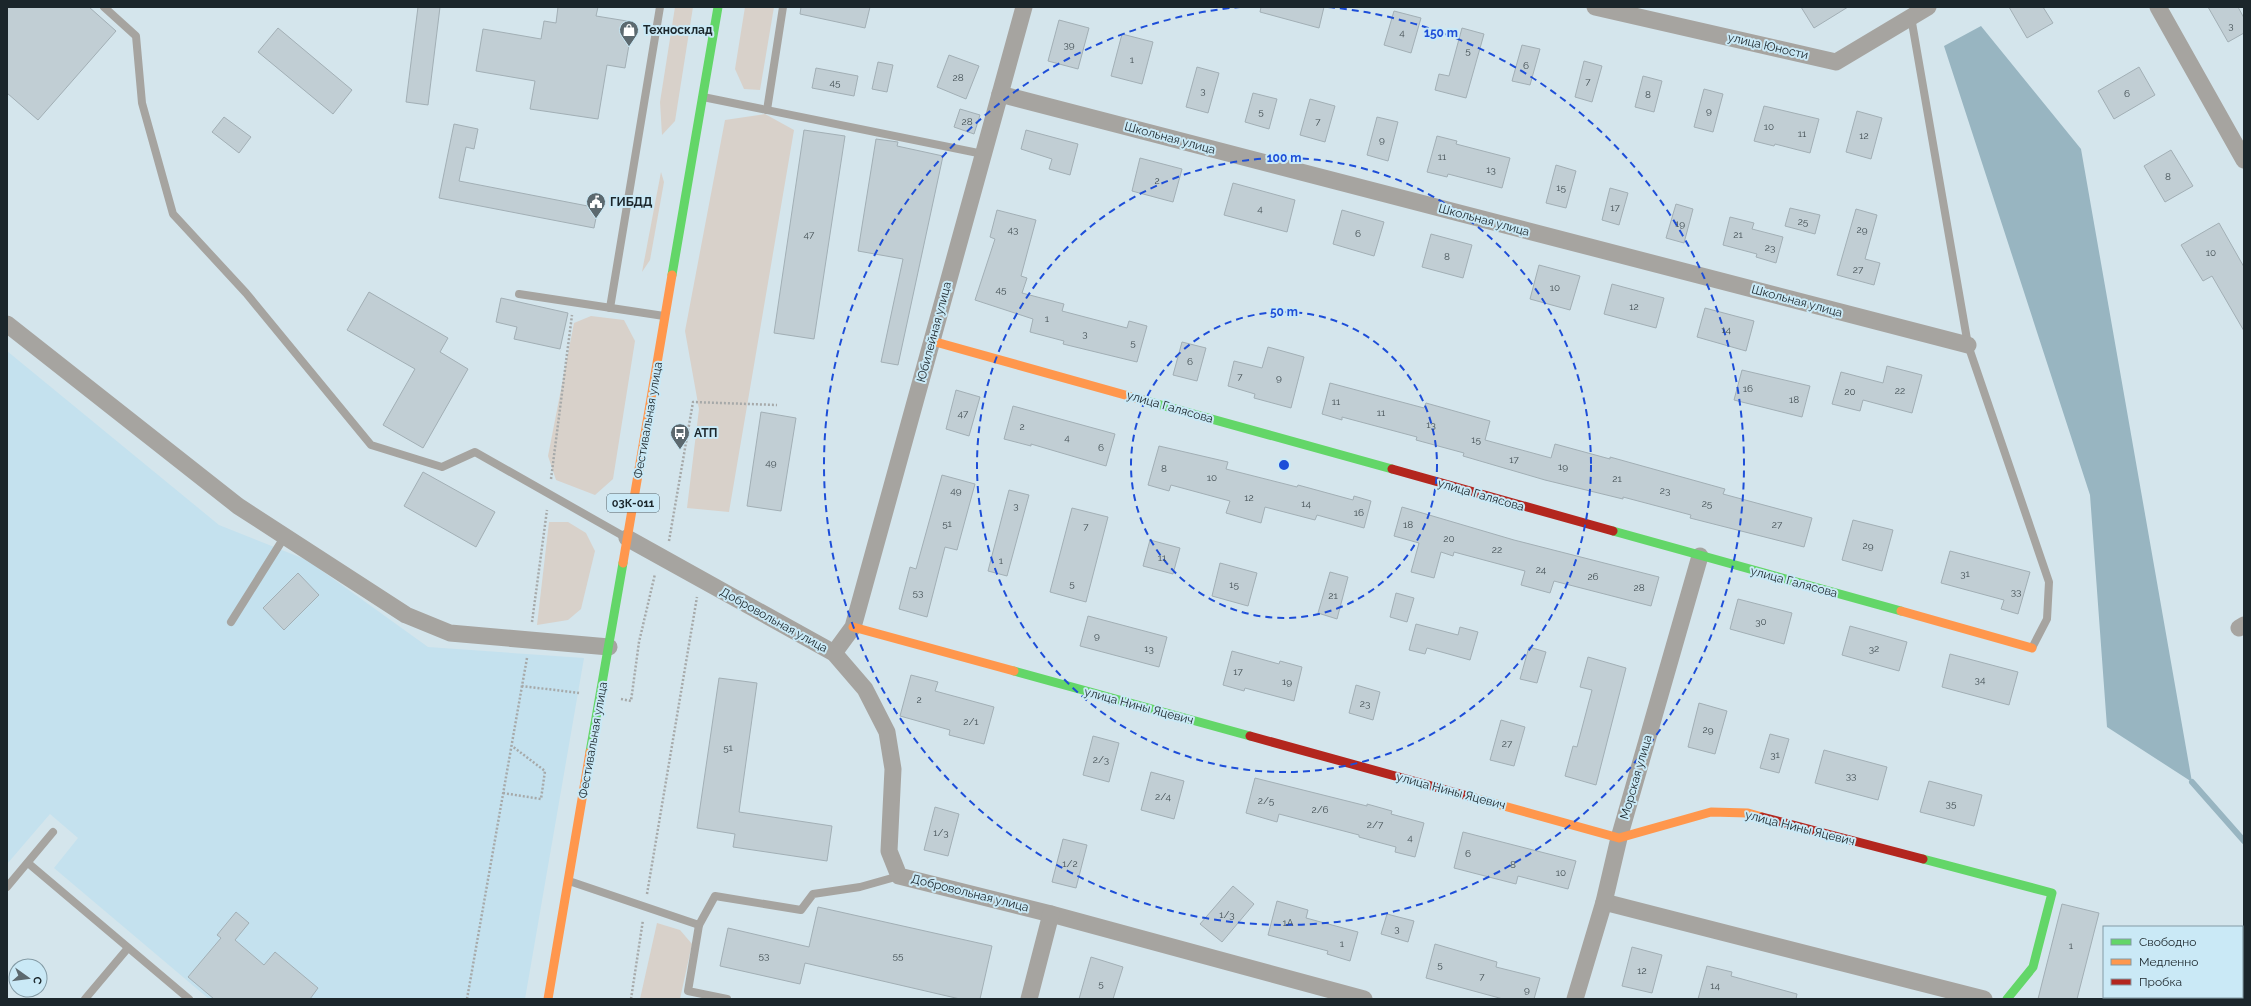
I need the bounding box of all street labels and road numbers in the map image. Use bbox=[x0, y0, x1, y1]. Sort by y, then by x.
street label: улица Юности bbox=[1726, 30, 1810, 62]
street label: Школьная улица bbox=[1123, 119, 1217, 157]
street label: Школьная улица bbox=[1437, 201, 1531, 239]
street label: Юбилейная улица bbox=[914, 280, 954, 384]
street label: Школьная улица bbox=[1750, 282, 1844, 320]
street label: Фестивальная улица bbox=[631, 361, 665, 479]
street label: улица Галясова bbox=[1125, 388, 1215, 426]
street label: улица Галясова bbox=[1436, 476, 1526, 514]
road number: 03К-011 bbox=[607, 494, 659, 512]
street label: улица Галясова bbox=[1749, 564, 1839, 600]
street label: Добровольная улица bbox=[718, 585, 830, 655]
street label: Фестивальная улица bbox=[576, 681, 610, 799]
street label: улица Нины Яцевич bbox=[1083, 685, 1195, 727]
street label: Морская улица bbox=[1617, 733, 1655, 821]
street label: улица Нины Яцевич bbox=[1395, 770, 1507, 812]
street label: улица Нины Яцевич bbox=[1744, 808, 1856, 848]
street label: Добровольная улица bbox=[910, 872, 1030, 914]

